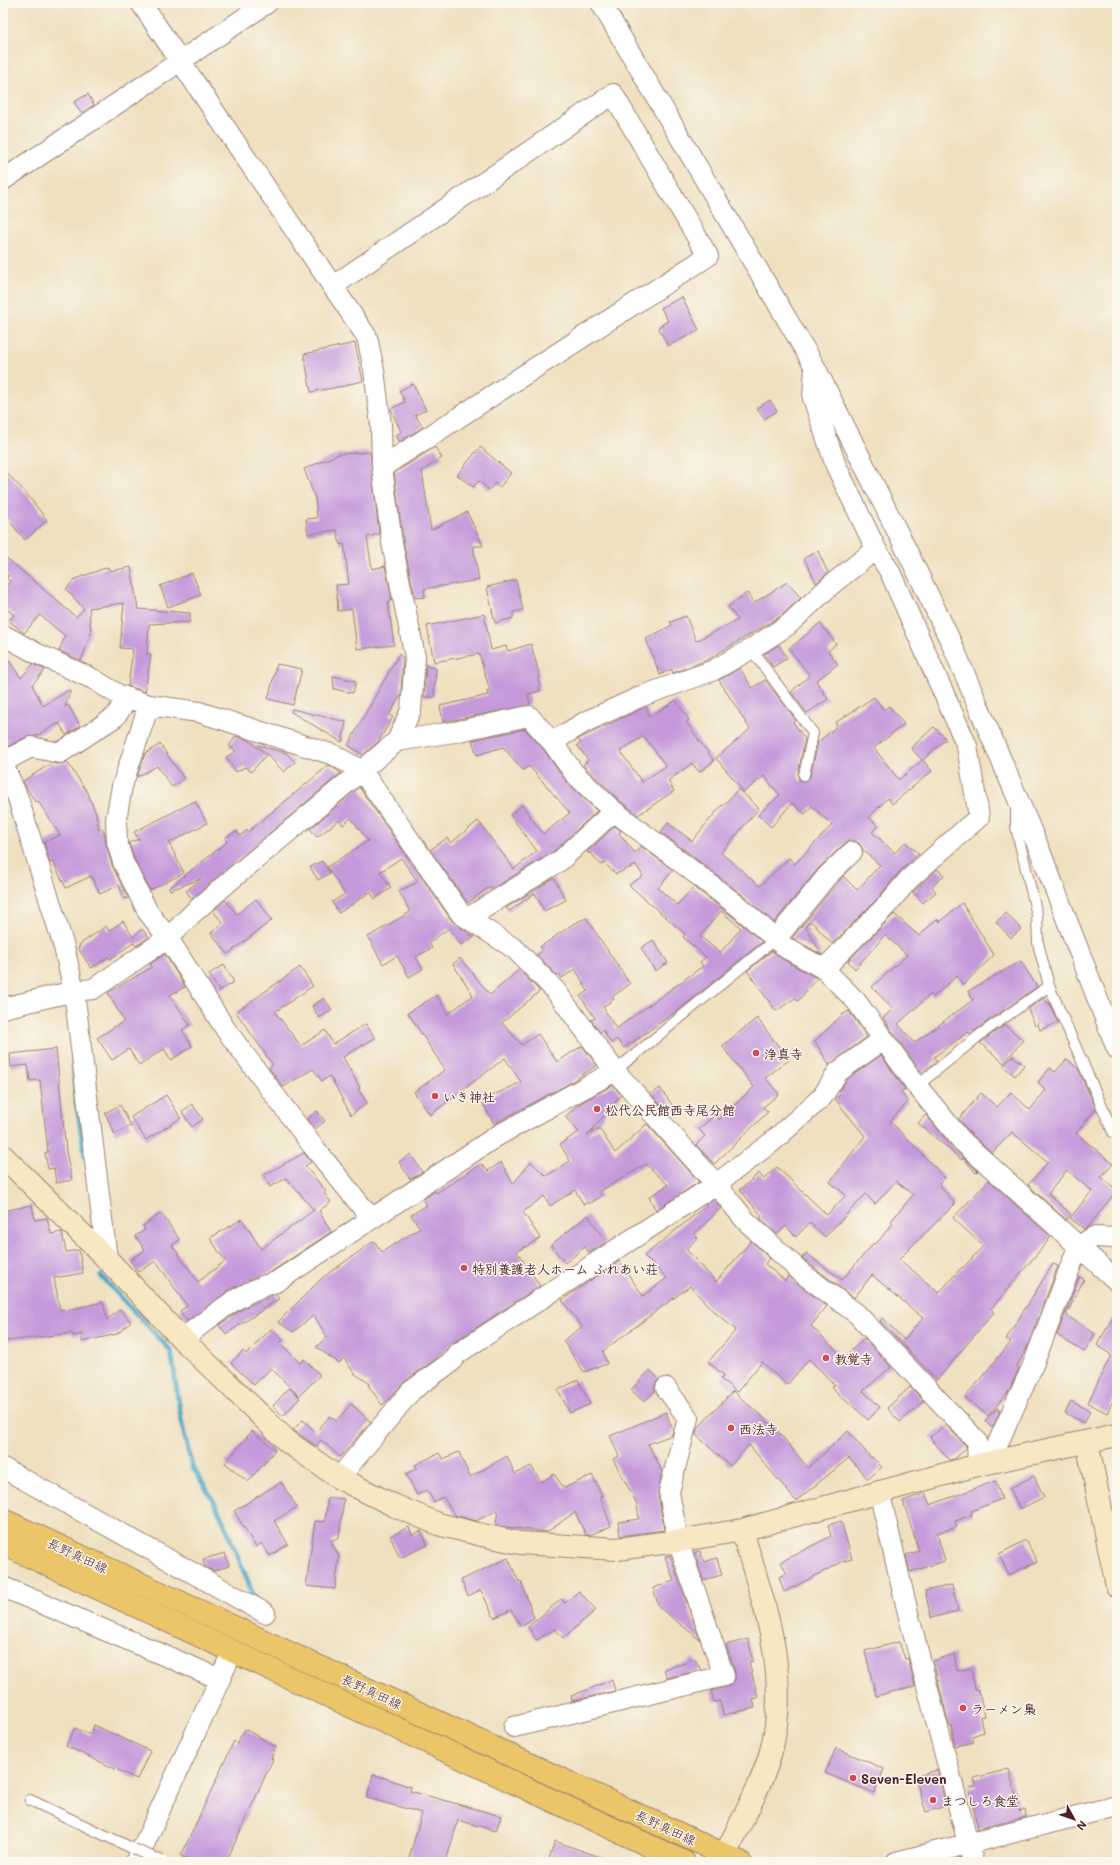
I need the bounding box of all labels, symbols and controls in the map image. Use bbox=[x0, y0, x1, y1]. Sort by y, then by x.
place label: 浄真寺 bbox=[764, 1045, 803, 1062]
marker: 浄真寺 bbox=[751, 1048, 761, 1058]
place label: いき神社 bbox=[443, 1088, 495, 1105]
marker: いき神社 bbox=[430, 1091, 440, 1101]
place label: 松代公民館西寺尾分館 bbox=[605, 1101, 735, 1118]
marker: 松代公民館西寺尾分館 bbox=[592, 1104, 602, 1114]
place label: 特別養護老人ホーム ふれあい荘 bbox=[472, 1260, 658, 1277]
marker: 特別養護老人ホーム ふれあい荘 bbox=[459, 1263, 469, 1273]
place label: 教覚寺 bbox=[834, 1350, 873, 1367]
marker: 教覚寺 bbox=[821, 1353, 831, 1363]
place label: 西法寺 bbox=[739, 1420, 778, 1437]
marker: 西法寺 bbox=[726, 1423, 736, 1433]
street label: 長野真田線 bbox=[45, 1534, 112, 1577]
street label: 長野真田線 bbox=[339, 1670, 406, 1713]
place label: ラーメン梟 bbox=[971, 1700, 1036, 1717]
marker: ラーメン梟 bbox=[958, 1703, 968, 1713]
place label: Seven-Eleven bbox=[861, 1770, 946, 1787]
marker: Seven-Eleven bbox=[848, 1773, 858, 1783]
place label: まつしろ食堂 bbox=[941, 1792, 1019, 1809]
marker: まつしろ食堂 bbox=[928, 1795, 938, 1805]
north arrow bbox=[1054, 1799, 1094, 1839]
street label: 長野真田線 bbox=[633, 1806, 700, 1849]
text: N bbox=[1074, 1818, 1090, 1834]

